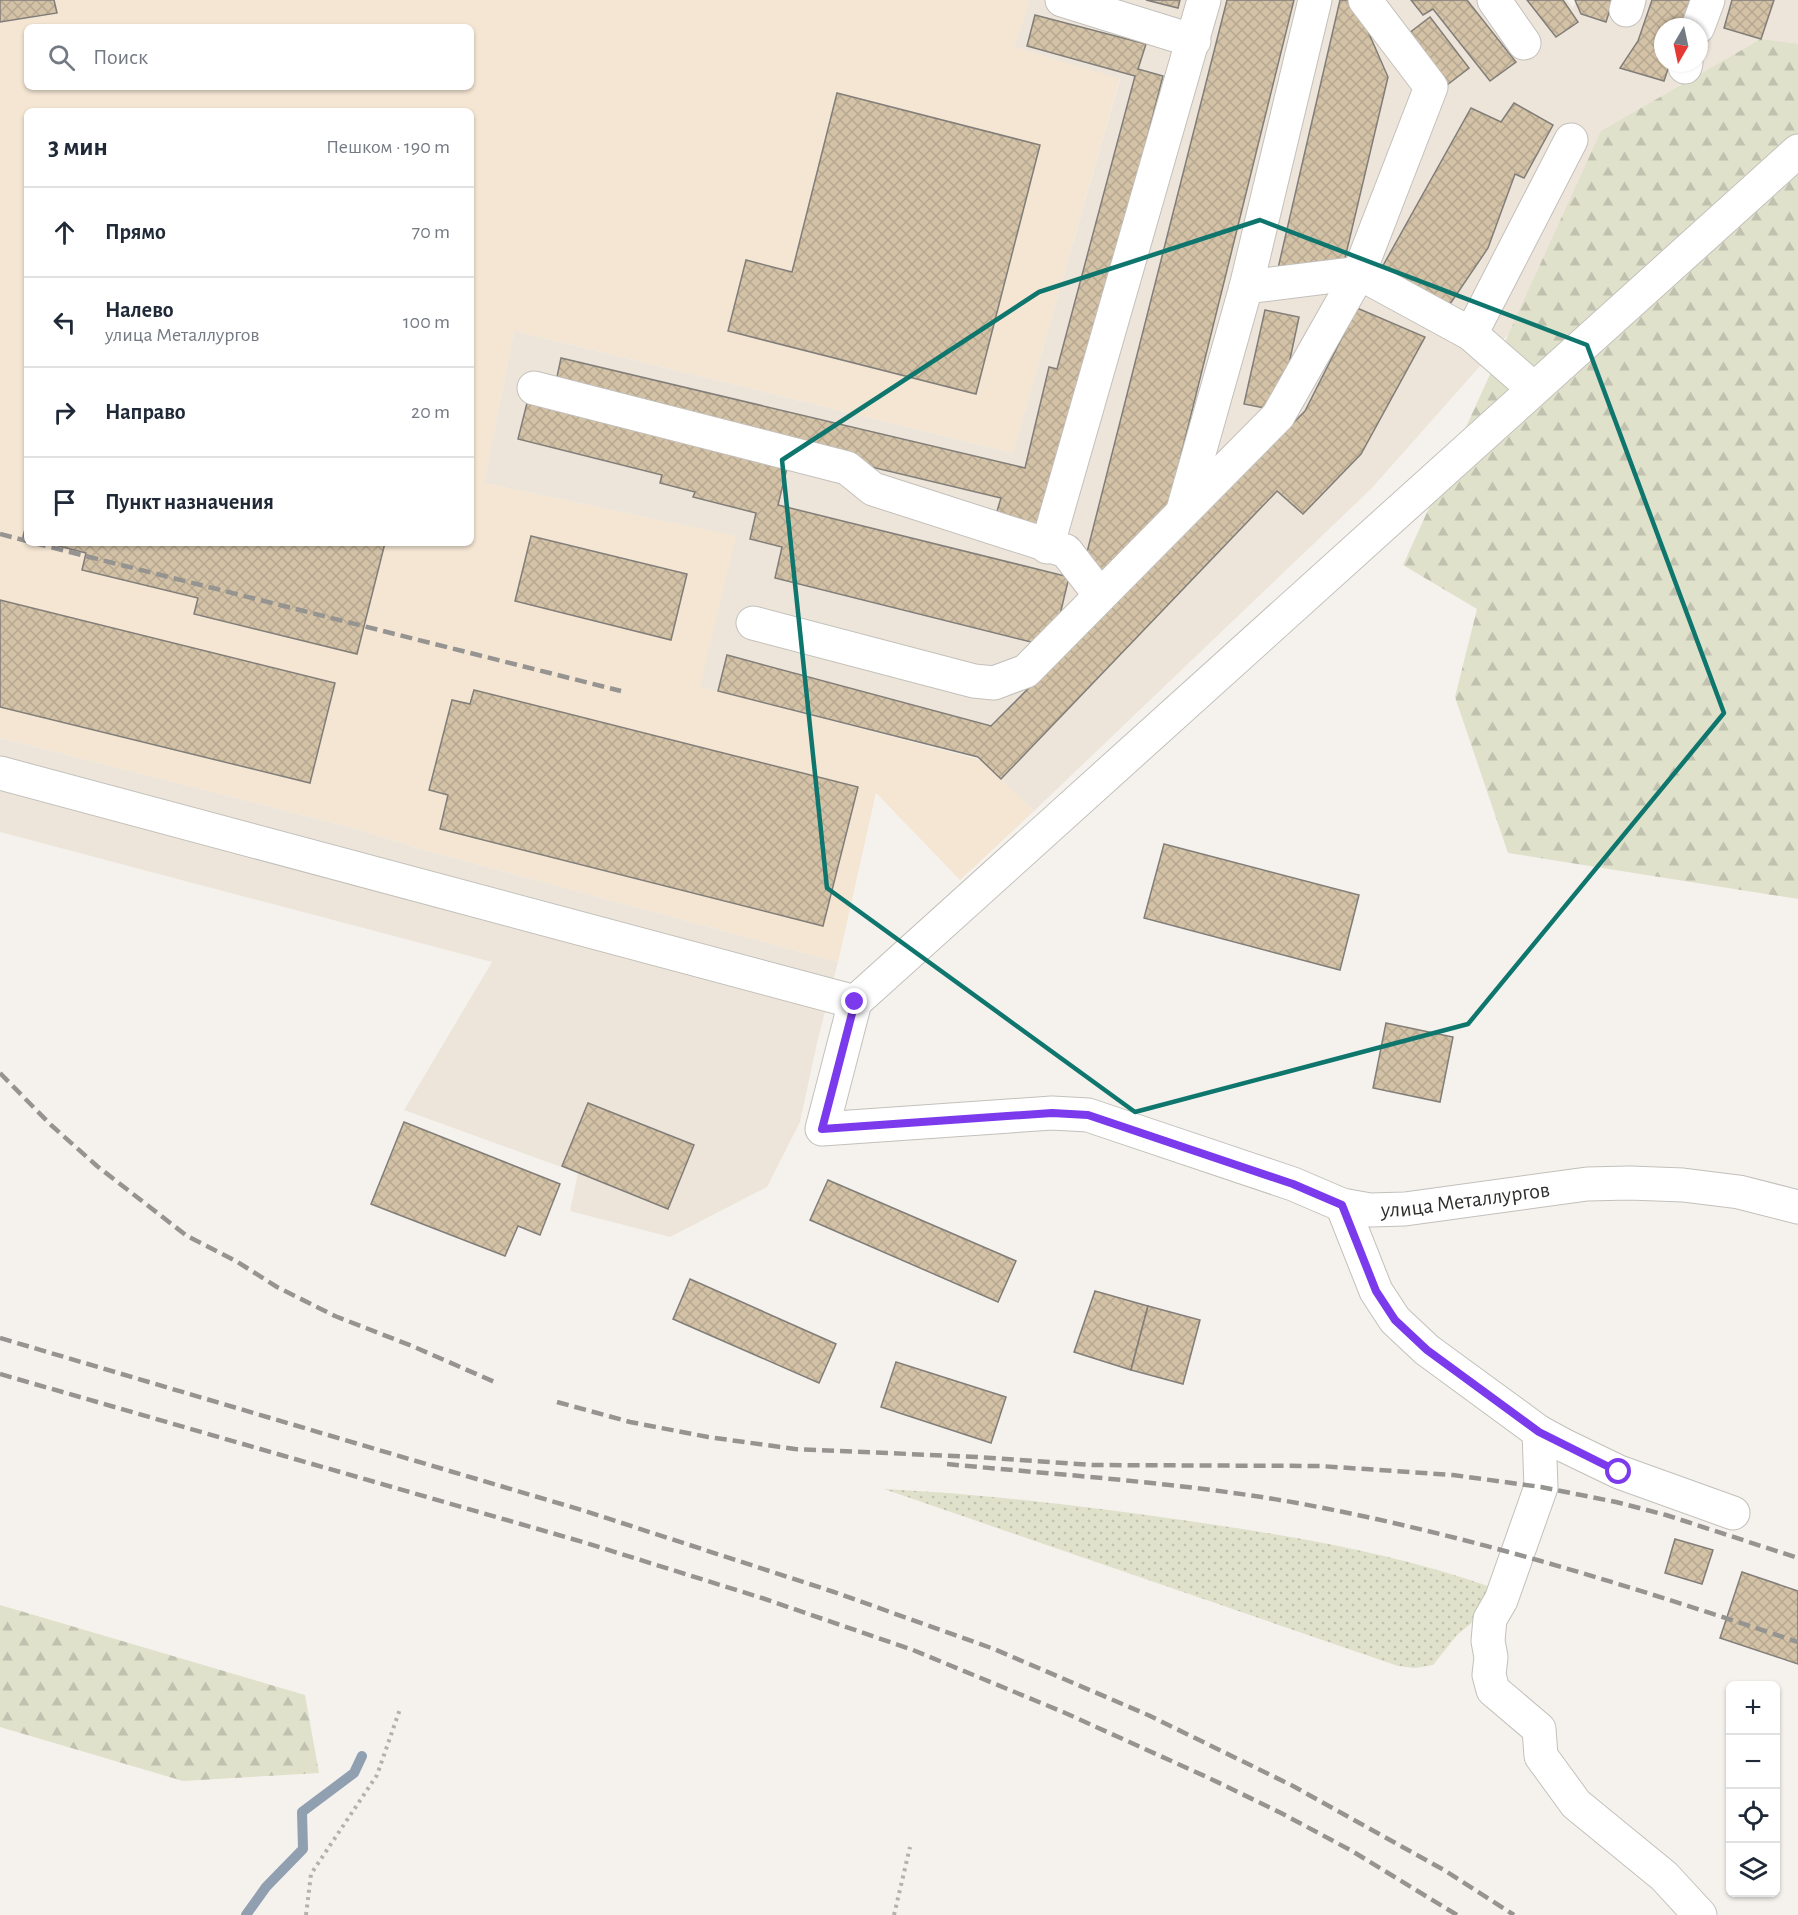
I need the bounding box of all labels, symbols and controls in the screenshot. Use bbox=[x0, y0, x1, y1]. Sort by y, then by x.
north arrow bbox=[1654, 18, 1708, 72]
search box bbox=[24, 24, 474, 90]
icon: search bbox=[45, 41, 78, 74]
text: Поиск bbox=[93, 46, 148, 68]
text: 3 мин bbox=[48, 134, 108, 160]
text: Пешком · 190 m bbox=[326, 137, 450, 157]
icon: ahead bbox=[48, 216, 81, 249]
text: Прямо bbox=[105, 221, 166, 243]
text: 70 m bbox=[412, 222, 450, 242]
text: Налево bbox=[105, 299, 174, 321]
icon: left bbox=[48, 306, 81, 339]
text: 100 m bbox=[403, 312, 450, 332]
text: улица Металлургов bbox=[105, 325, 260, 345]
icon: right bbox=[48, 396, 81, 429]
text: Направо bbox=[105, 401, 186, 423]
text: 20 m bbox=[411, 402, 450, 422]
icon: arrive bbox=[48, 486, 81, 519]
text: Пункт назначения bbox=[105, 491, 274, 513]
route end bbox=[841, 988, 867, 1014]
street label: улица Металлургов bbox=[1380, 1178, 1551, 1221]
route start bbox=[1605, 1458, 1631, 1484]
map controls bbox=[1726, 1681, 1780, 1897]
button: + bbox=[1726, 1681, 1780, 1735]
button: − bbox=[1726, 1735, 1780, 1789]
button: locate bbox=[1726, 1789, 1780, 1843]
button: layers bbox=[1726, 1843, 1780, 1897]

